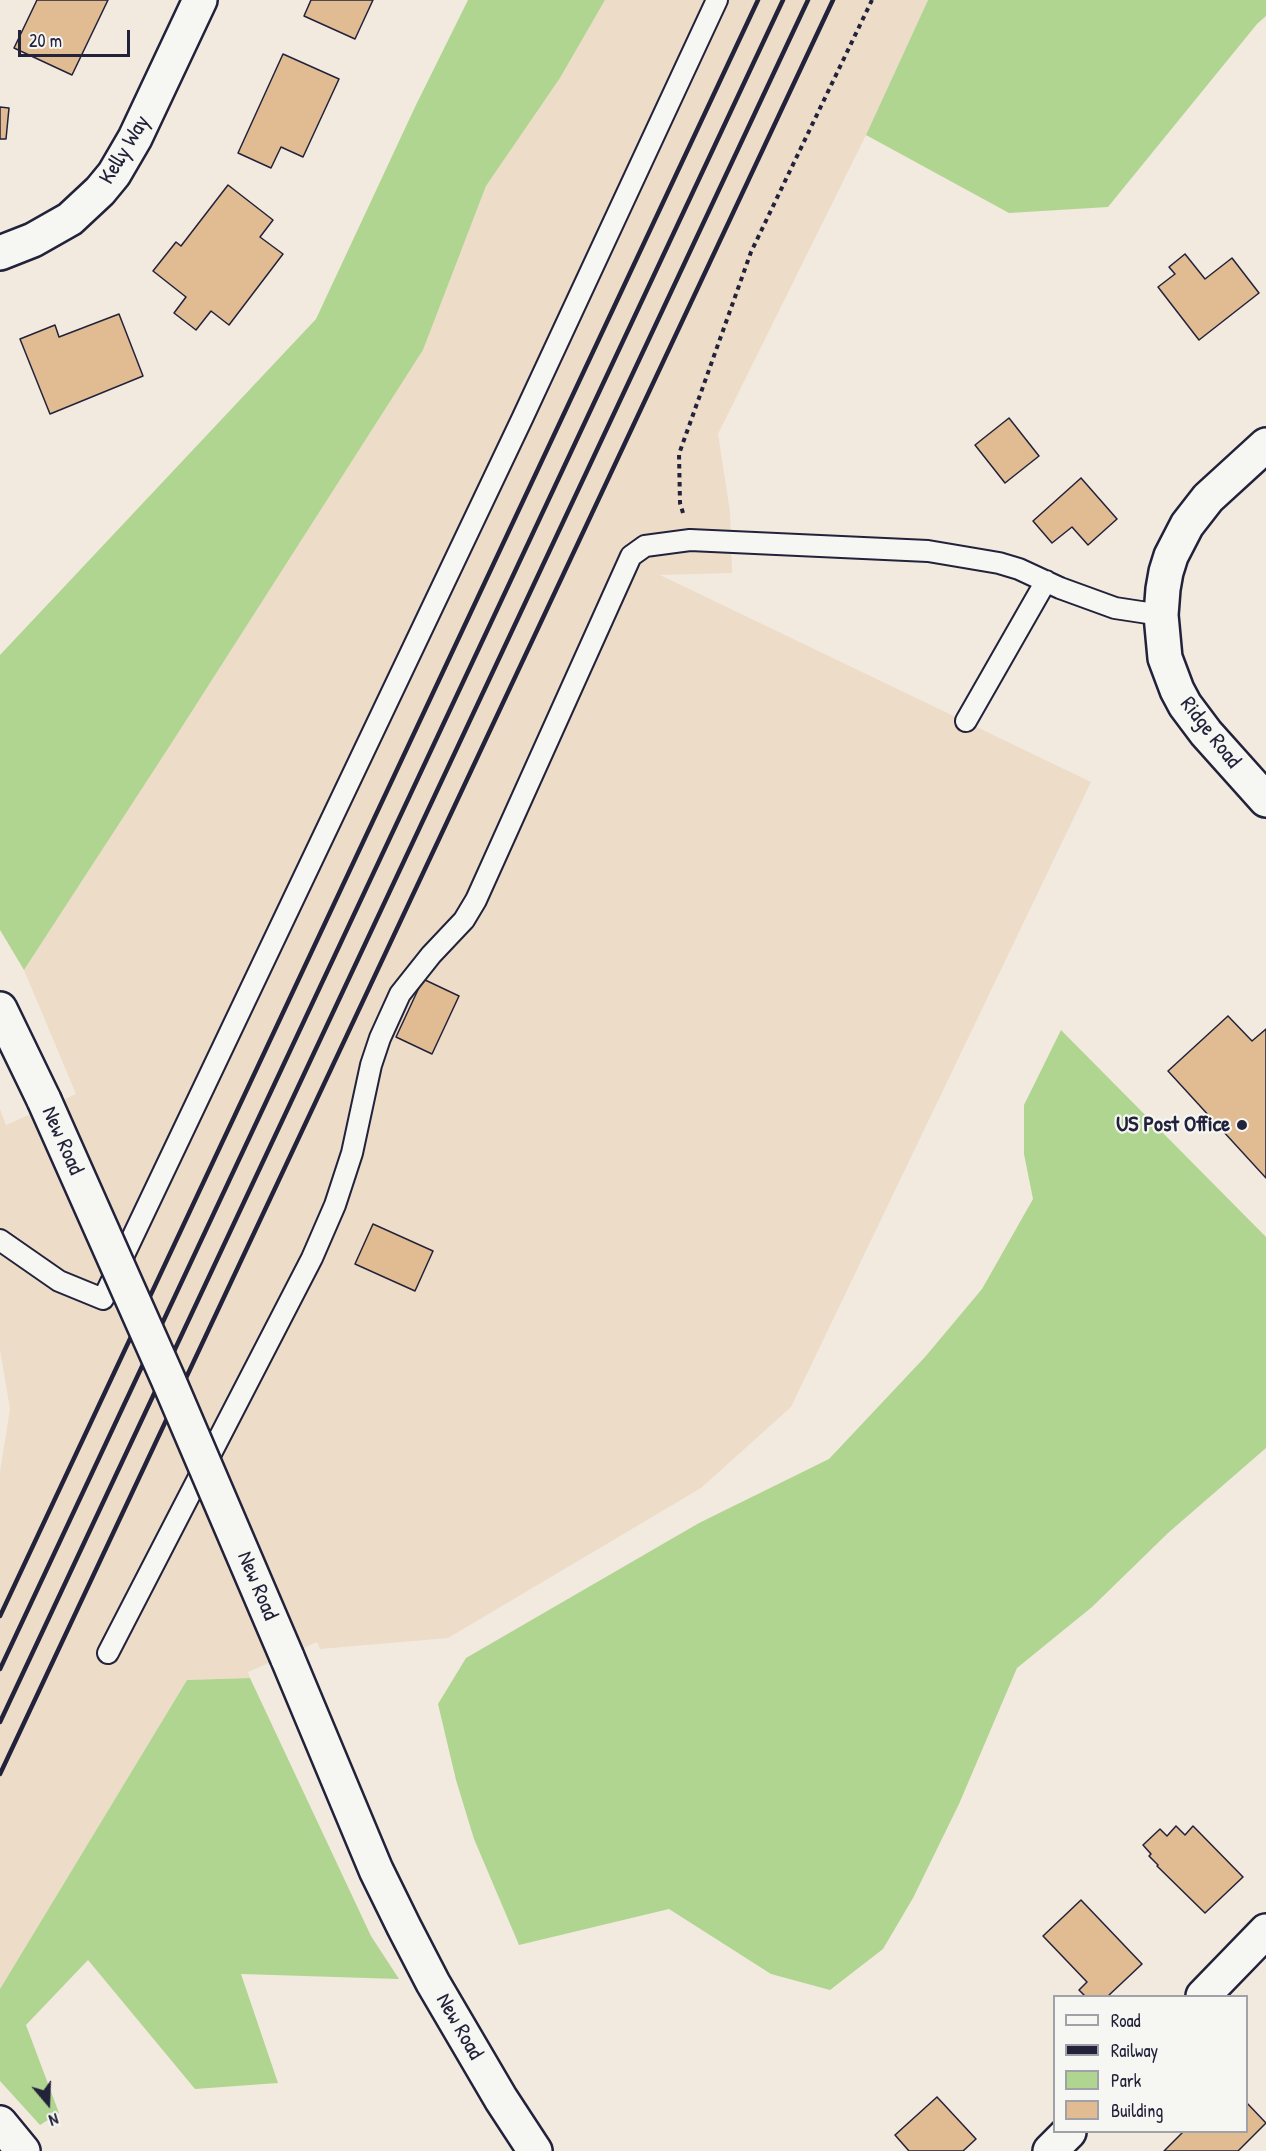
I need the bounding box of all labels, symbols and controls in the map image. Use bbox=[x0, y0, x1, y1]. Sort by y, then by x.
scale bar bbox=[21, 18, 134, 56]
text: 20 m bbox=[29, 28, 62, 53]
street label: Kelly Way bbox=[94, 111, 156, 189]
street label: Ridge Road bbox=[1174, 692, 1246, 774]
street label: New Road bbox=[35, 1103, 89, 1179]
place label: US Post Office bbox=[1116, 1112, 1230, 1138]
marker: US Post Office bbox=[1235, 1118, 1249, 1132]
street label: New Road bbox=[231, 1548, 283, 1624]
street label: New Road bbox=[430, 1989, 488, 2065]
legend bbox=[1053, 1995, 1248, 2133]
text: Road bbox=[1111, 2008, 1141, 2033]
text: Railway bbox=[1111, 2038, 1158, 2063]
text: Park bbox=[1111, 2068, 1141, 2093]
north arrow bbox=[18, 2073, 78, 2133]
text: Building bbox=[1111, 2098, 1163, 2123]
text: N bbox=[46, 2108, 61, 2132]

